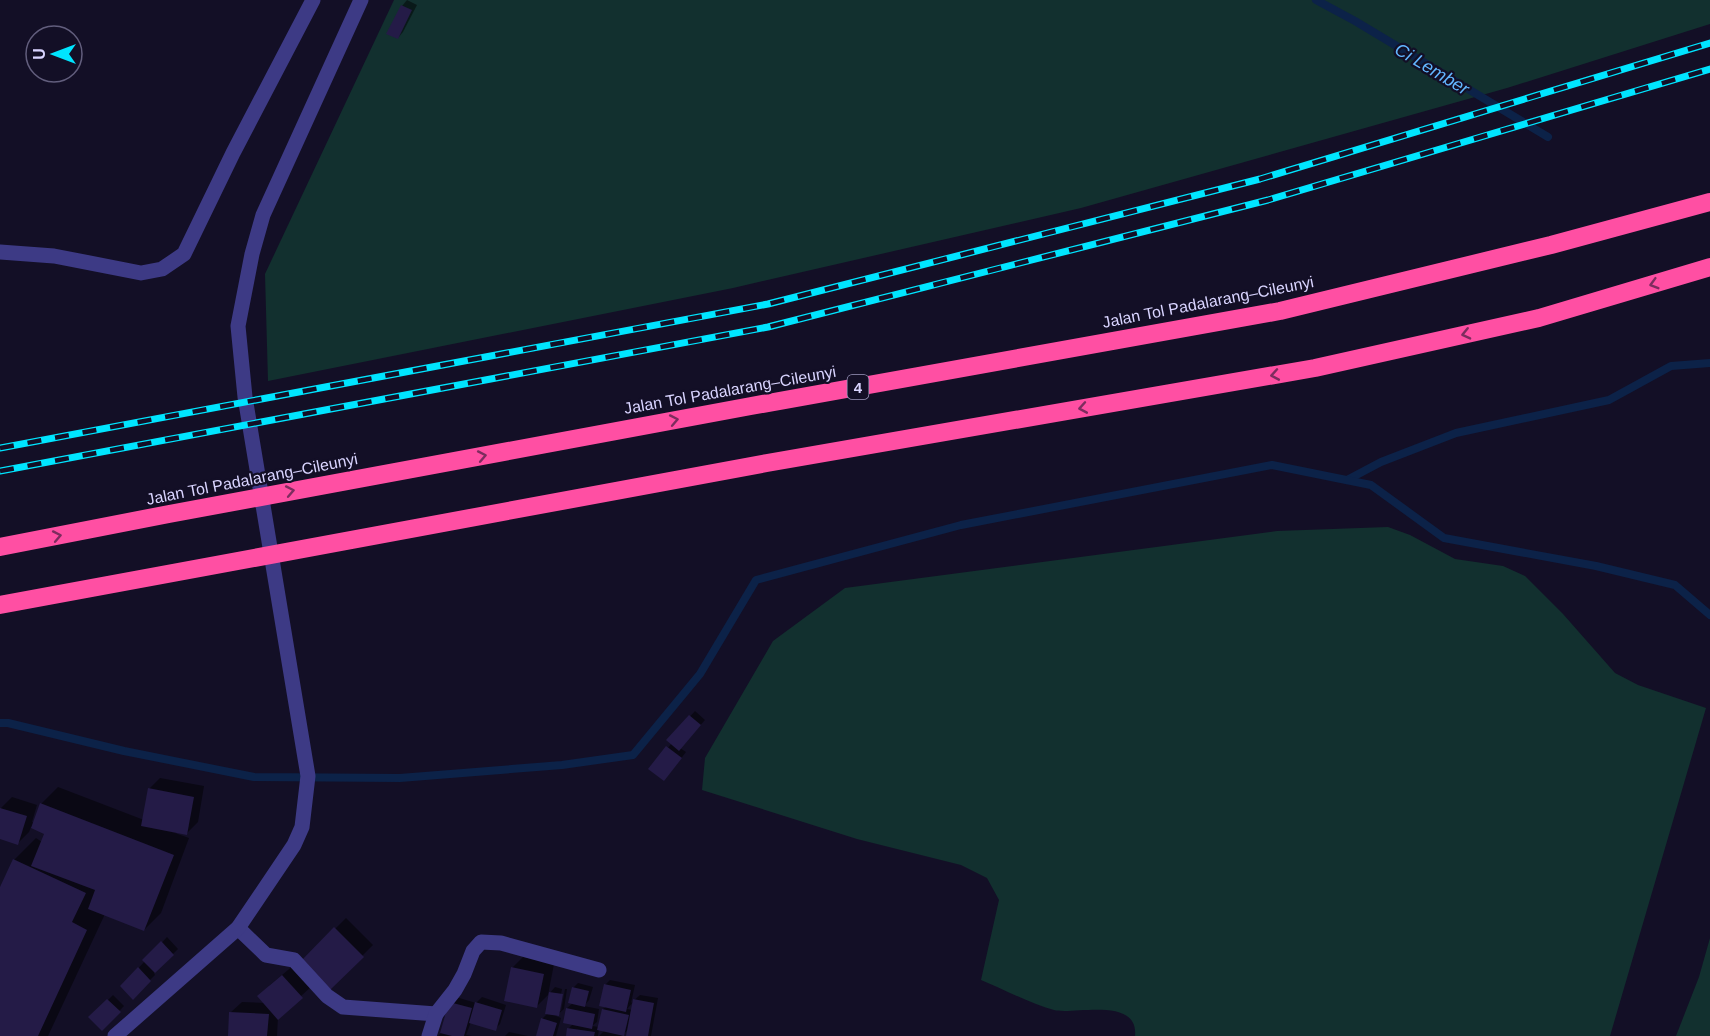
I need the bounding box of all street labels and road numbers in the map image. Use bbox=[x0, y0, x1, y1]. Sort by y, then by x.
street label: Jalan Tol Padalarang–Cileunyi bbox=[1101, 273, 1315, 331]
street label: Jalan Tol Padalarang–Cileunyi bbox=[623, 363, 837, 417]
road number: 4 bbox=[848, 375, 868, 399]
street label: Jalan Tol Padalarang–Cileunyi bbox=[145, 450, 359, 508]

